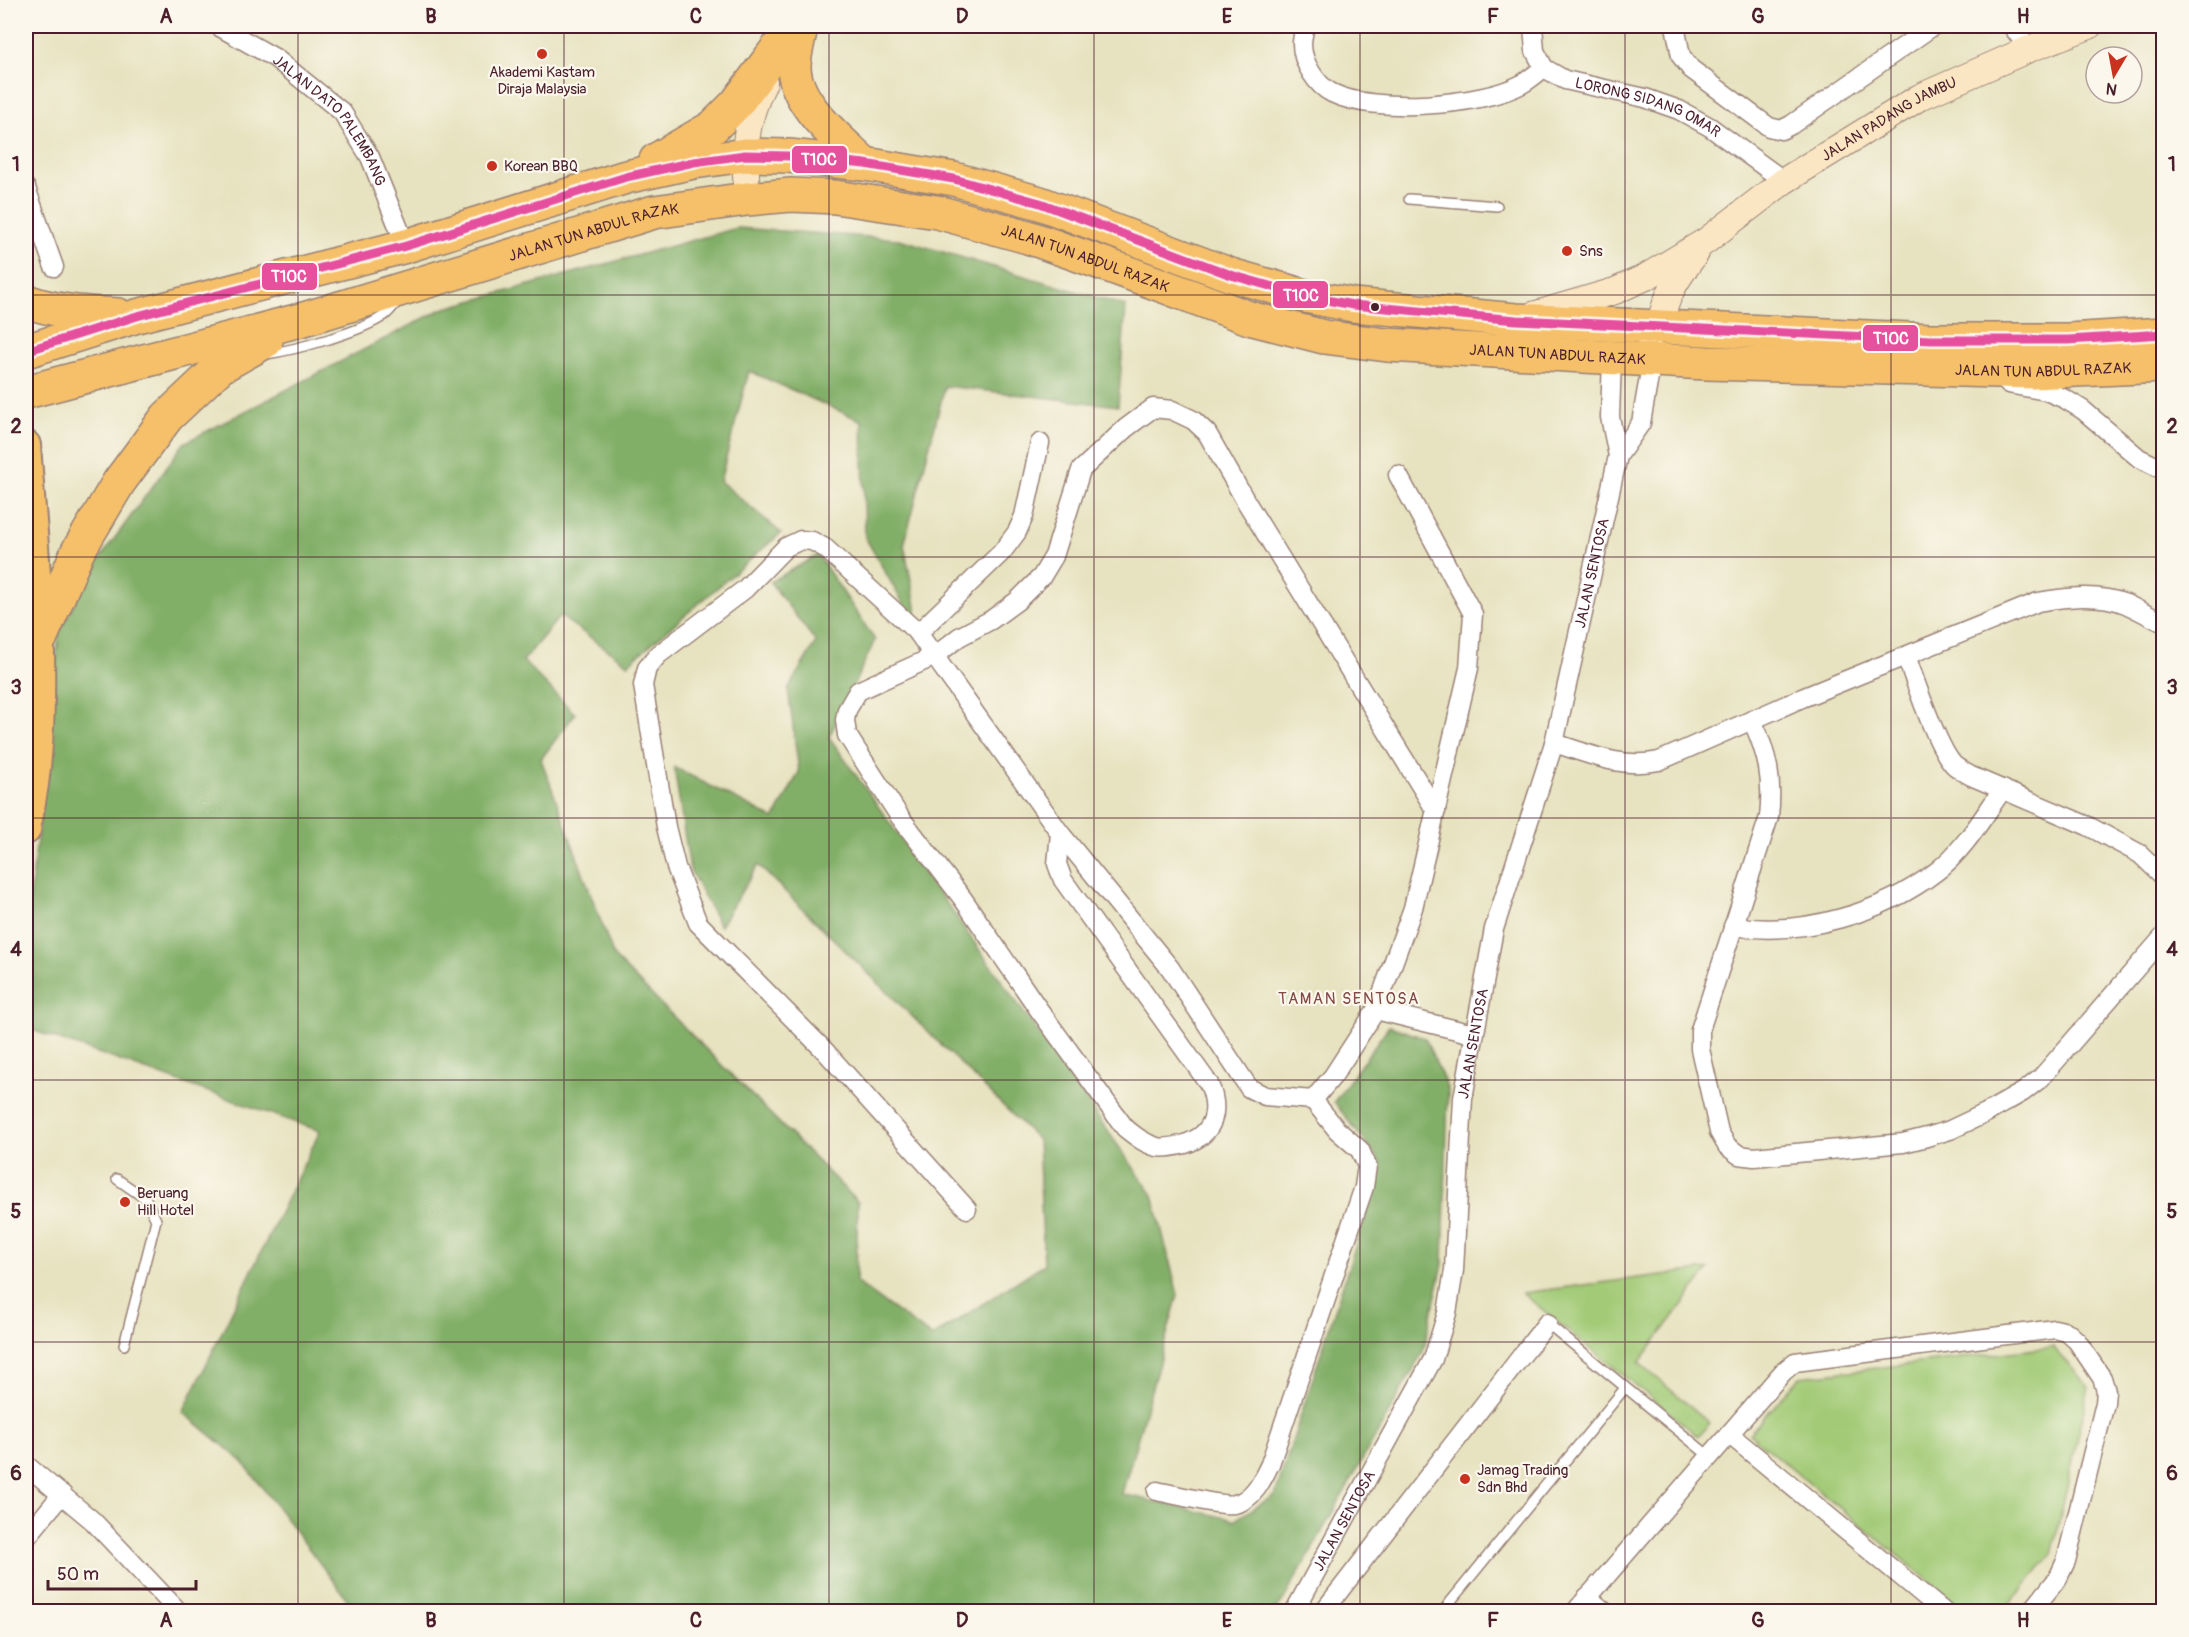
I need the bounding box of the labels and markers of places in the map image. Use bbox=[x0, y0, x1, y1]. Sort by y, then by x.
marker: Akademi Kastam Diraja Malaysia bbox=[535, 47, 549, 61]
place label: Akademi Kastam Diraja Malaysia bbox=[489, 63, 595, 99]
place label: Korean BBQ bbox=[504, 157, 578, 176]
marker: Korean BBQ bbox=[485, 159, 499, 173]
place label: Sns bbox=[1579, 242, 1603, 261]
marker: Sns bbox=[1560, 244, 1574, 258]
unlabelled marker bbox=[1369, 301, 1381, 313]
place label: Beruang Hill Hotel bbox=[137, 1184, 194, 1220]
marker: Beruang Hill Hotel bbox=[118, 1195, 132, 1209]
place label: Jamag Trading Sdn Bhd bbox=[1477, 1461, 1568, 1497]
marker: Jamag Trading Sdn Bhd bbox=[1458, 1472, 1472, 1486]

